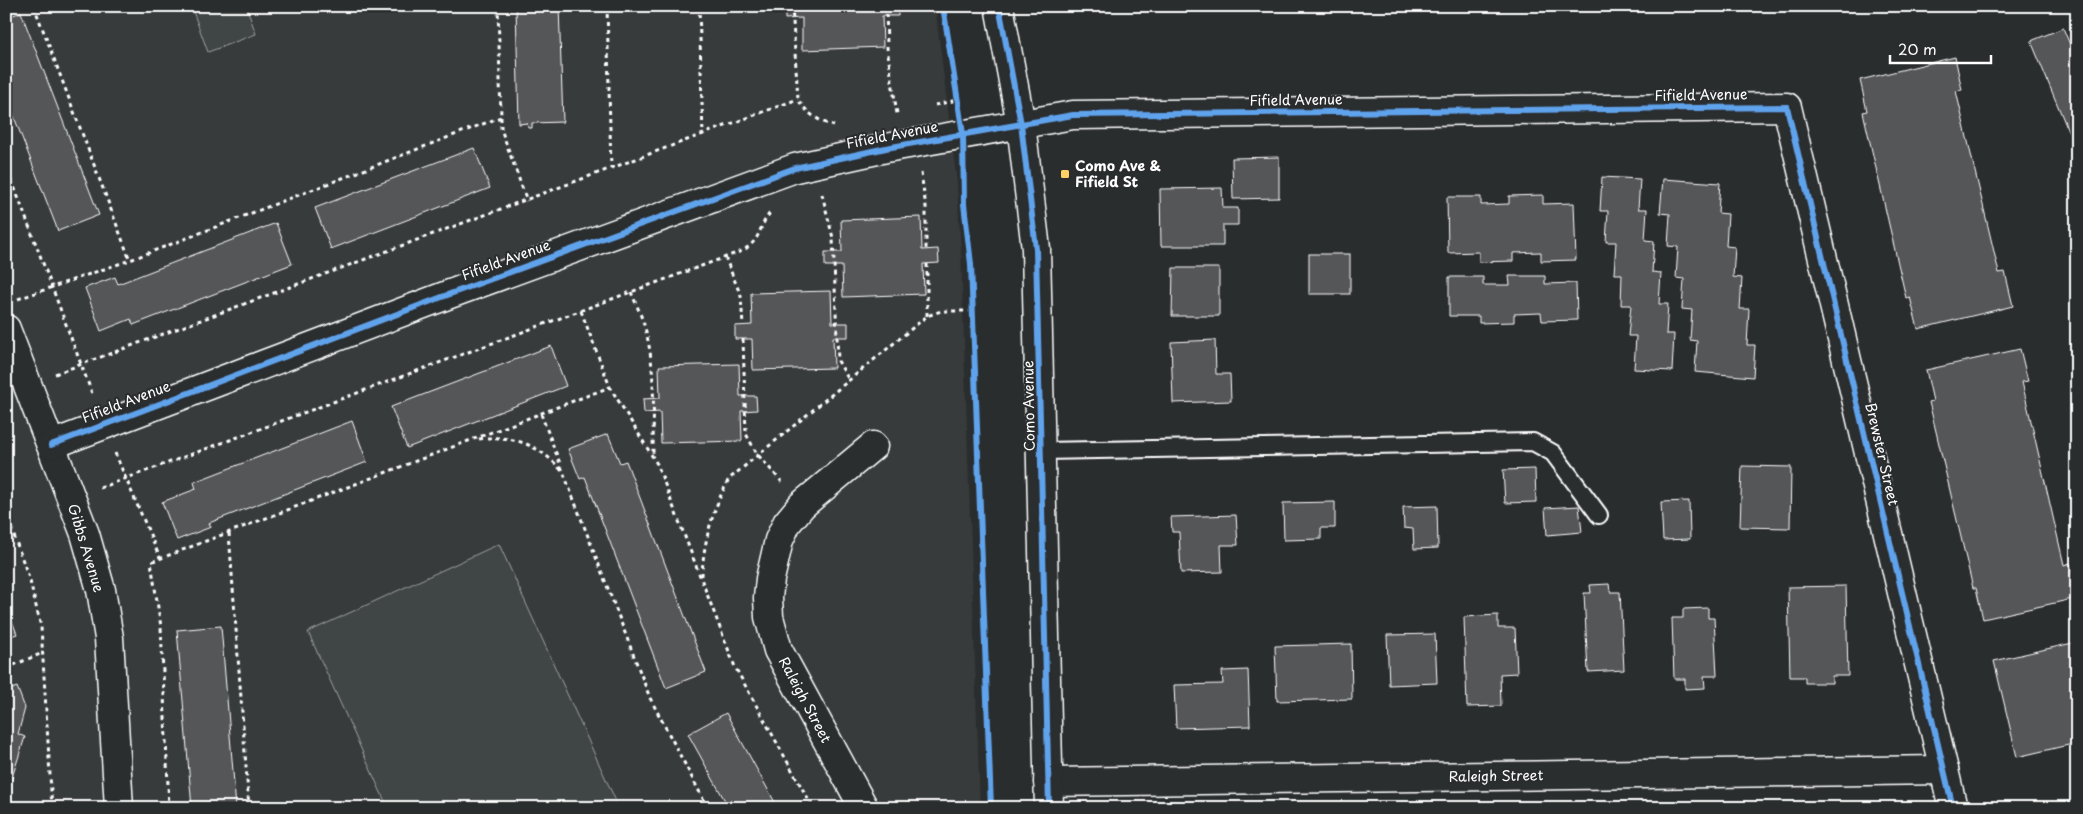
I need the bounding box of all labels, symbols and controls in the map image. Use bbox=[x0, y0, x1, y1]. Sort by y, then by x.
scale bar bbox=[1890, 32, 1992, 64]
text: 20 m bbox=[1898, 37, 1937, 60]
street label: Fifield Avenue bbox=[1654, 83, 1748, 106]
street label: Fifield Avenue bbox=[1249, 88, 1343, 111]
street label: Fifield Avenue bbox=[844, 115, 940, 154]
place label: Como Ave & Fifield St bbox=[1075, 155, 1161, 192]
marker: Como Ave & Fifield St bbox=[1059, 168, 1071, 180]
street label: Fifield Avenue bbox=[458, 234, 554, 285]
street label: Como Avenue bbox=[1017, 360, 1040, 452]
street label: Fifield Avenue bbox=[79, 375, 173, 428]
street label: Brewster Street bbox=[1860, 400, 1905, 508]
street label: Gibbs Avenue bbox=[63, 501, 110, 595]
street label: Raleigh Street bbox=[774, 653, 837, 747]
street label: Raleigh Street bbox=[1448, 764, 1544, 787]

